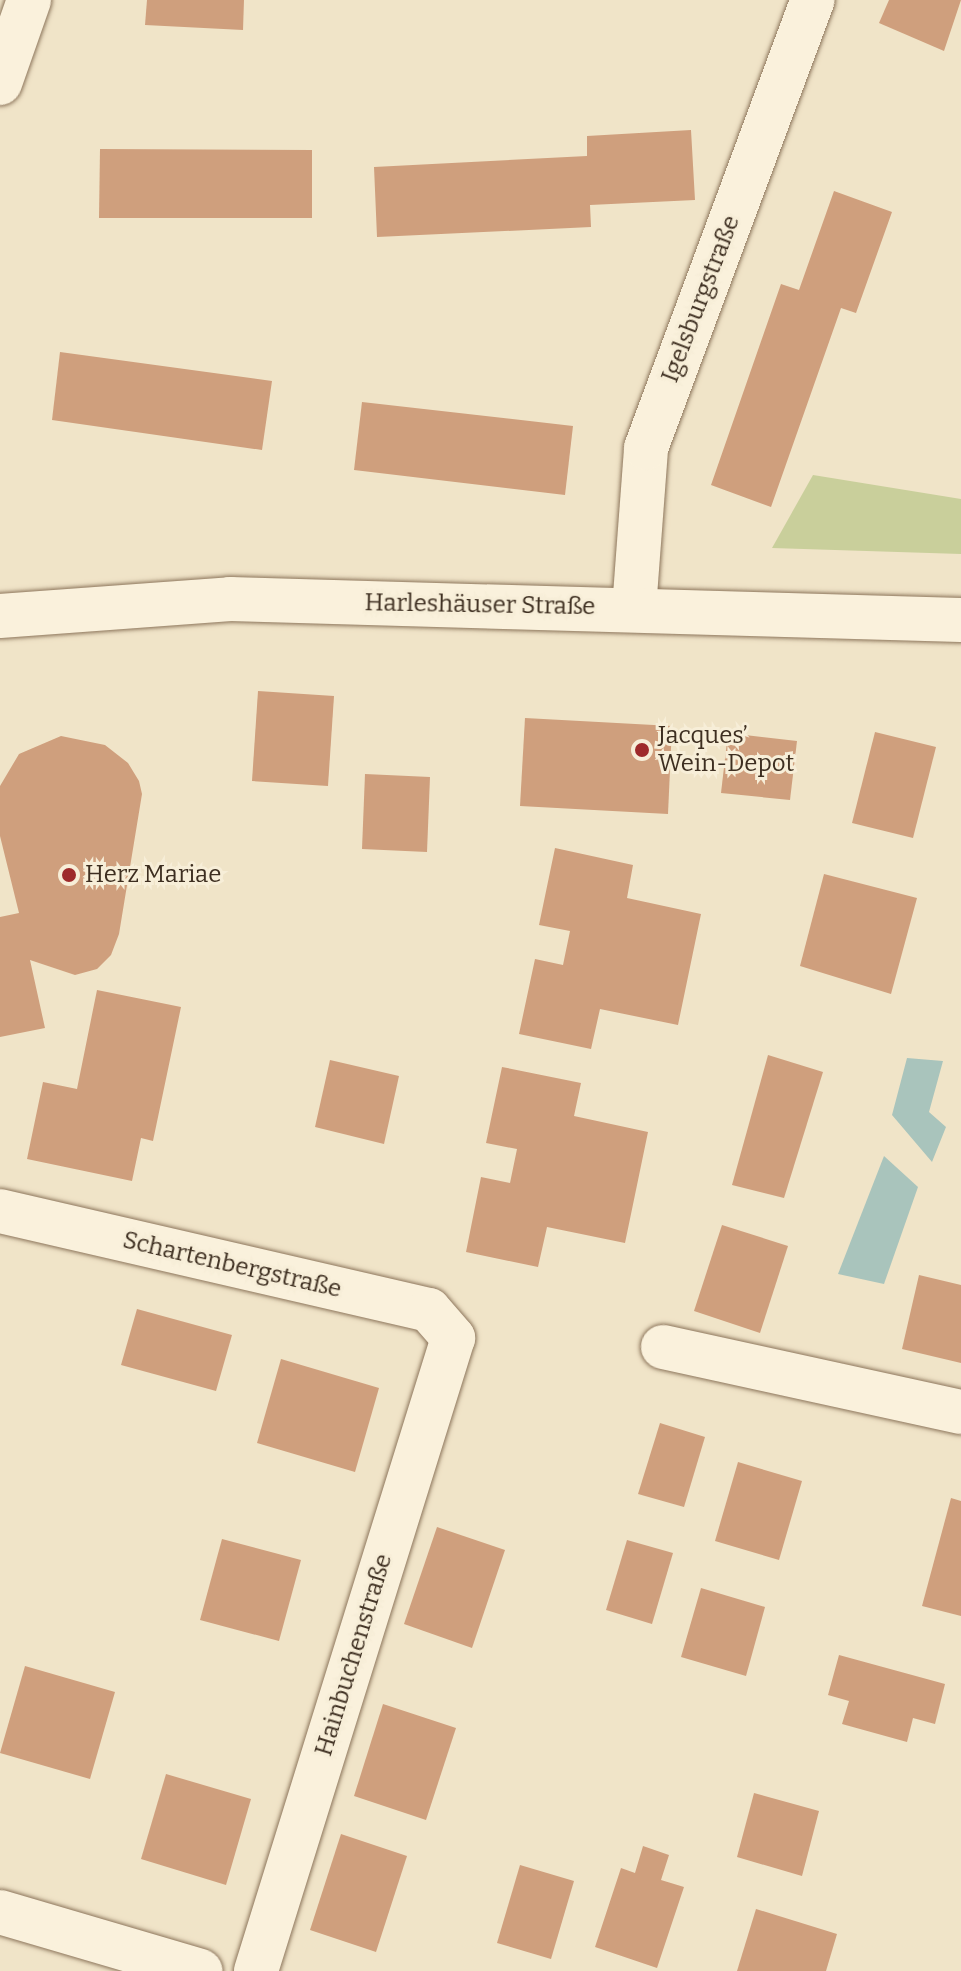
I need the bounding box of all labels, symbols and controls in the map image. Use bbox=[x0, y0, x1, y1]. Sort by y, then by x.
street label: Igelsburgstraße bbox=[656, 212, 746, 386]
street label: Harleshäuser Straße bbox=[364, 589, 596, 621]
place label: Jacques’ Wein-Depot bbox=[658, 722, 794, 778]
marker: Jacques’ Wein-Depot bbox=[633, 741, 651, 759]
place label: Herz Mariae bbox=[85, 861, 221, 889]
marker: Herz Mariae bbox=[60, 866, 78, 884]
street label: Schartenbergstraße bbox=[120, 1226, 344, 1304]
street label: Hainbuchenstraße bbox=[310, 1551, 398, 1759]

